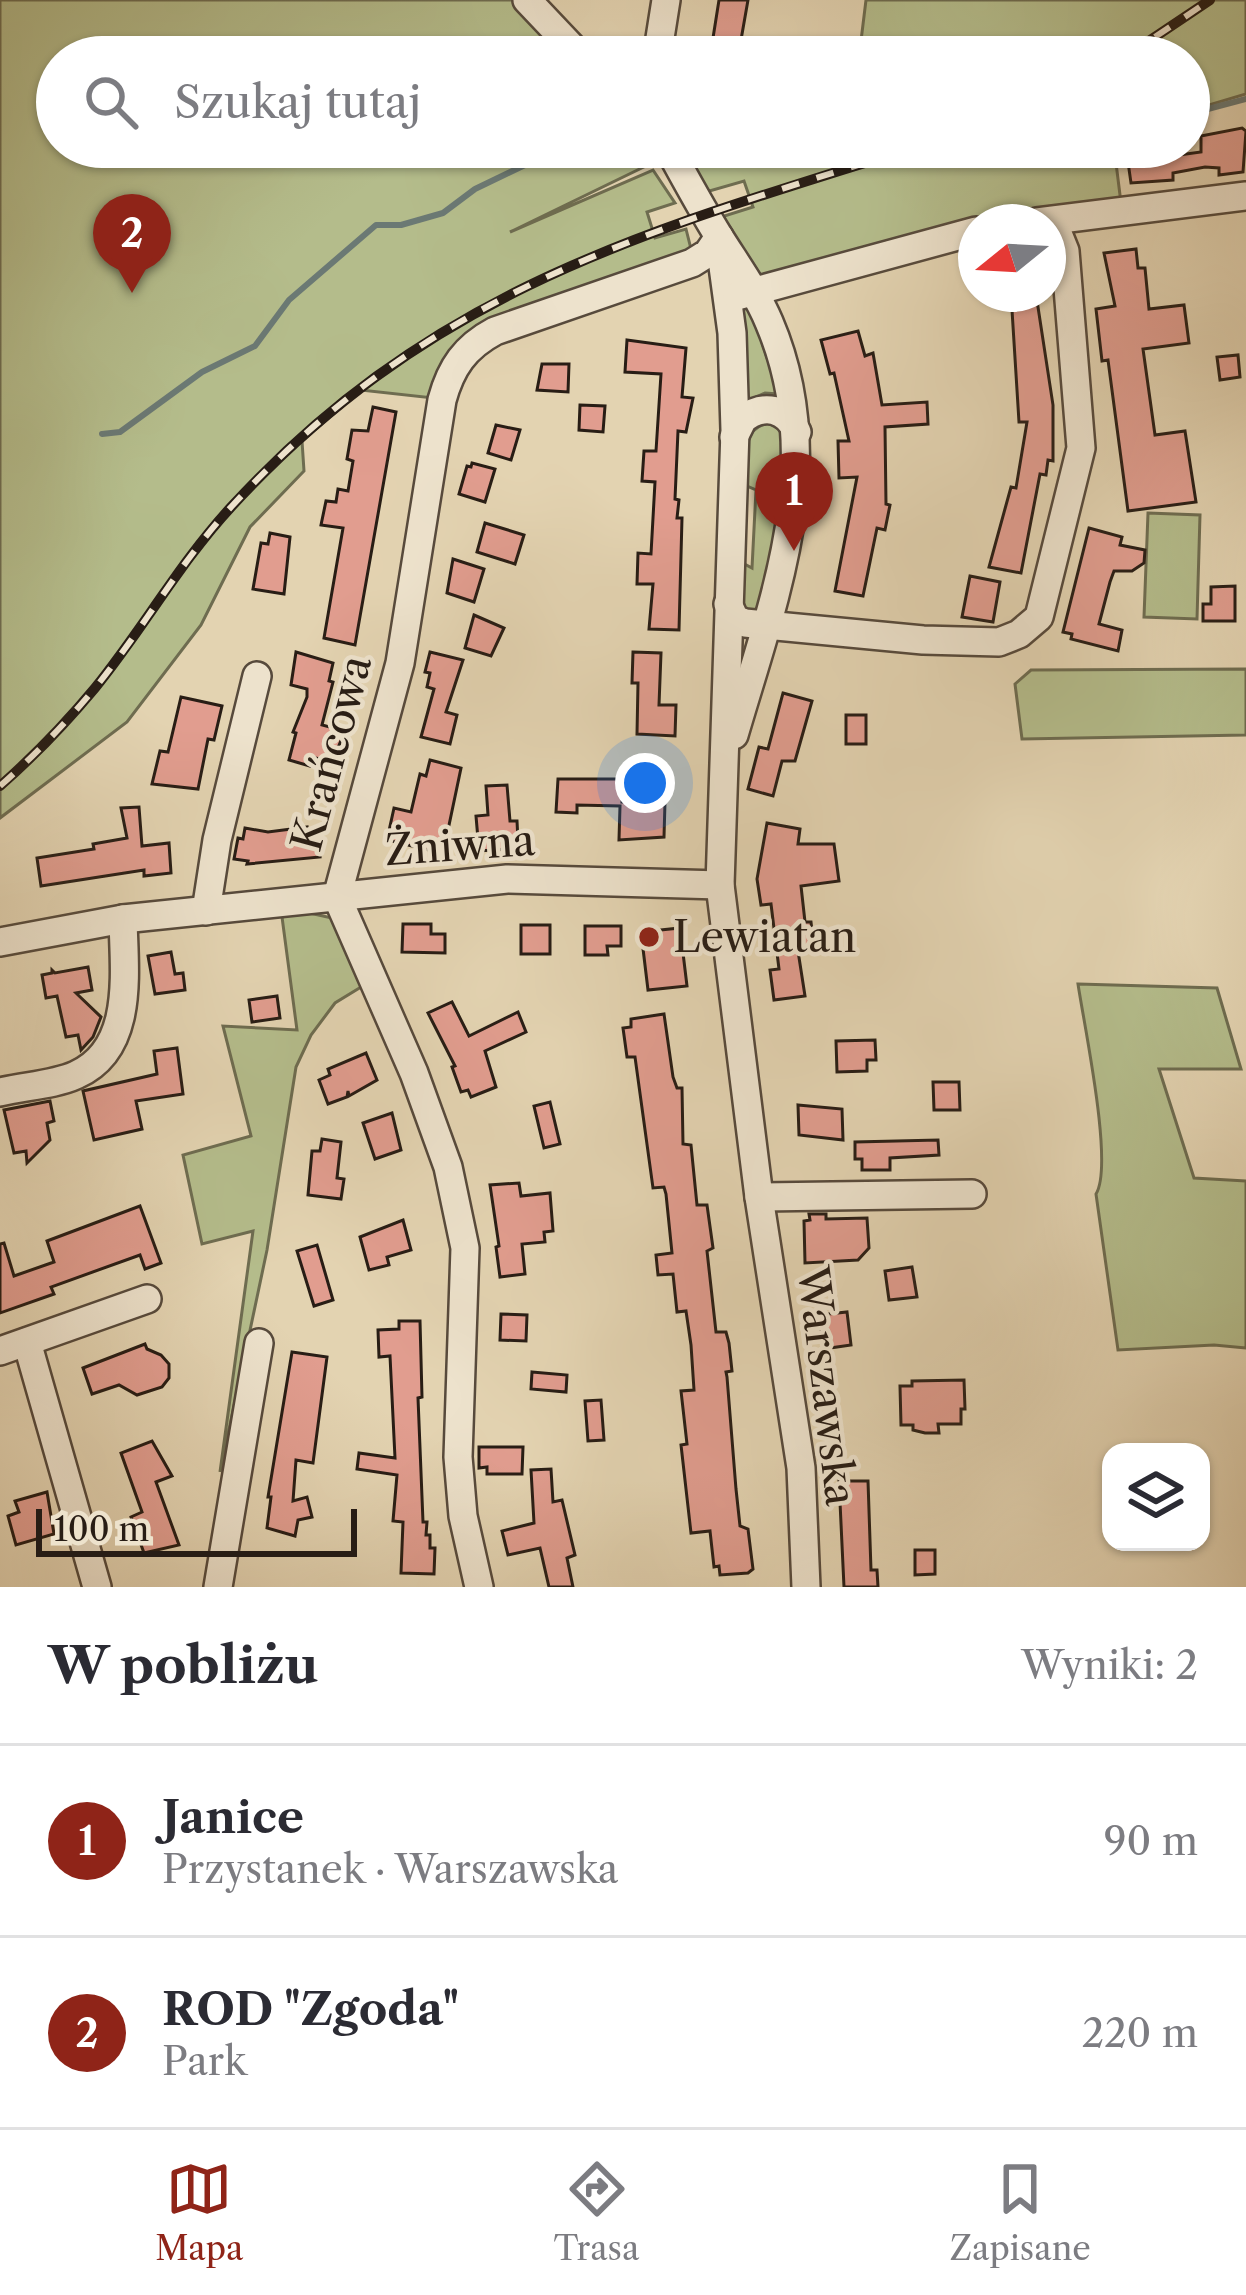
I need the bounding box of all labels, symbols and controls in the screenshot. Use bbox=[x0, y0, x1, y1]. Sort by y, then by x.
search box bbox=[36, 36, 1210, 168]
icon: search bbox=[78, 69, 144, 135]
text: Szukaj tutaj bbox=[174, 74, 421, 130]
pin: 2 bbox=[93, 194, 171, 293]
north arrow bbox=[958, 204, 1066, 312]
pin: 1 bbox=[755, 452, 833, 551]
street label: Krańcowa bbox=[280, 649, 382, 857]
your location bbox=[615, 753, 675, 813]
street label: Żniwna bbox=[383, 814, 538, 876]
place label: Lewiatan bbox=[673, 911, 856, 963]
marker: Lewiatan bbox=[636, 924, 662, 950]
street label: Warszawska bbox=[786, 1262, 868, 1510]
map controls bbox=[1102, 1443, 1210, 1551]
button: layers bbox=[1102, 1443, 1210, 1551]
scale bar bbox=[36, 1503, 357, 1556]
text: 100 m bbox=[54, 1509, 149, 1550]
text: W pobliżu bbox=[48, 1634, 319, 1696]
text: Wyniki: 2 bbox=[1021, 1641, 1198, 1689]
text: Janice bbox=[162, 1789, 304, 1845]
text: 1 bbox=[78, 1817, 96, 1865]
text: 90 m bbox=[1104, 1817, 1198, 1865]
text: Przystanek · Warszawska bbox=[162, 1845, 618, 1893]
text: ROD "Zgoda" bbox=[162, 1981, 459, 2037]
text: 2 bbox=[75, 2009, 99, 2057]
text: 220 m bbox=[1082, 2009, 1198, 2057]
text: Park bbox=[162, 2037, 247, 2085]
tab: Mapa bbox=[155, 2156, 243, 2269]
tab: Trasa bbox=[554, 2156, 639, 2269]
tab: Zapisane bbox=[950, 2156, 1091, 2269]

